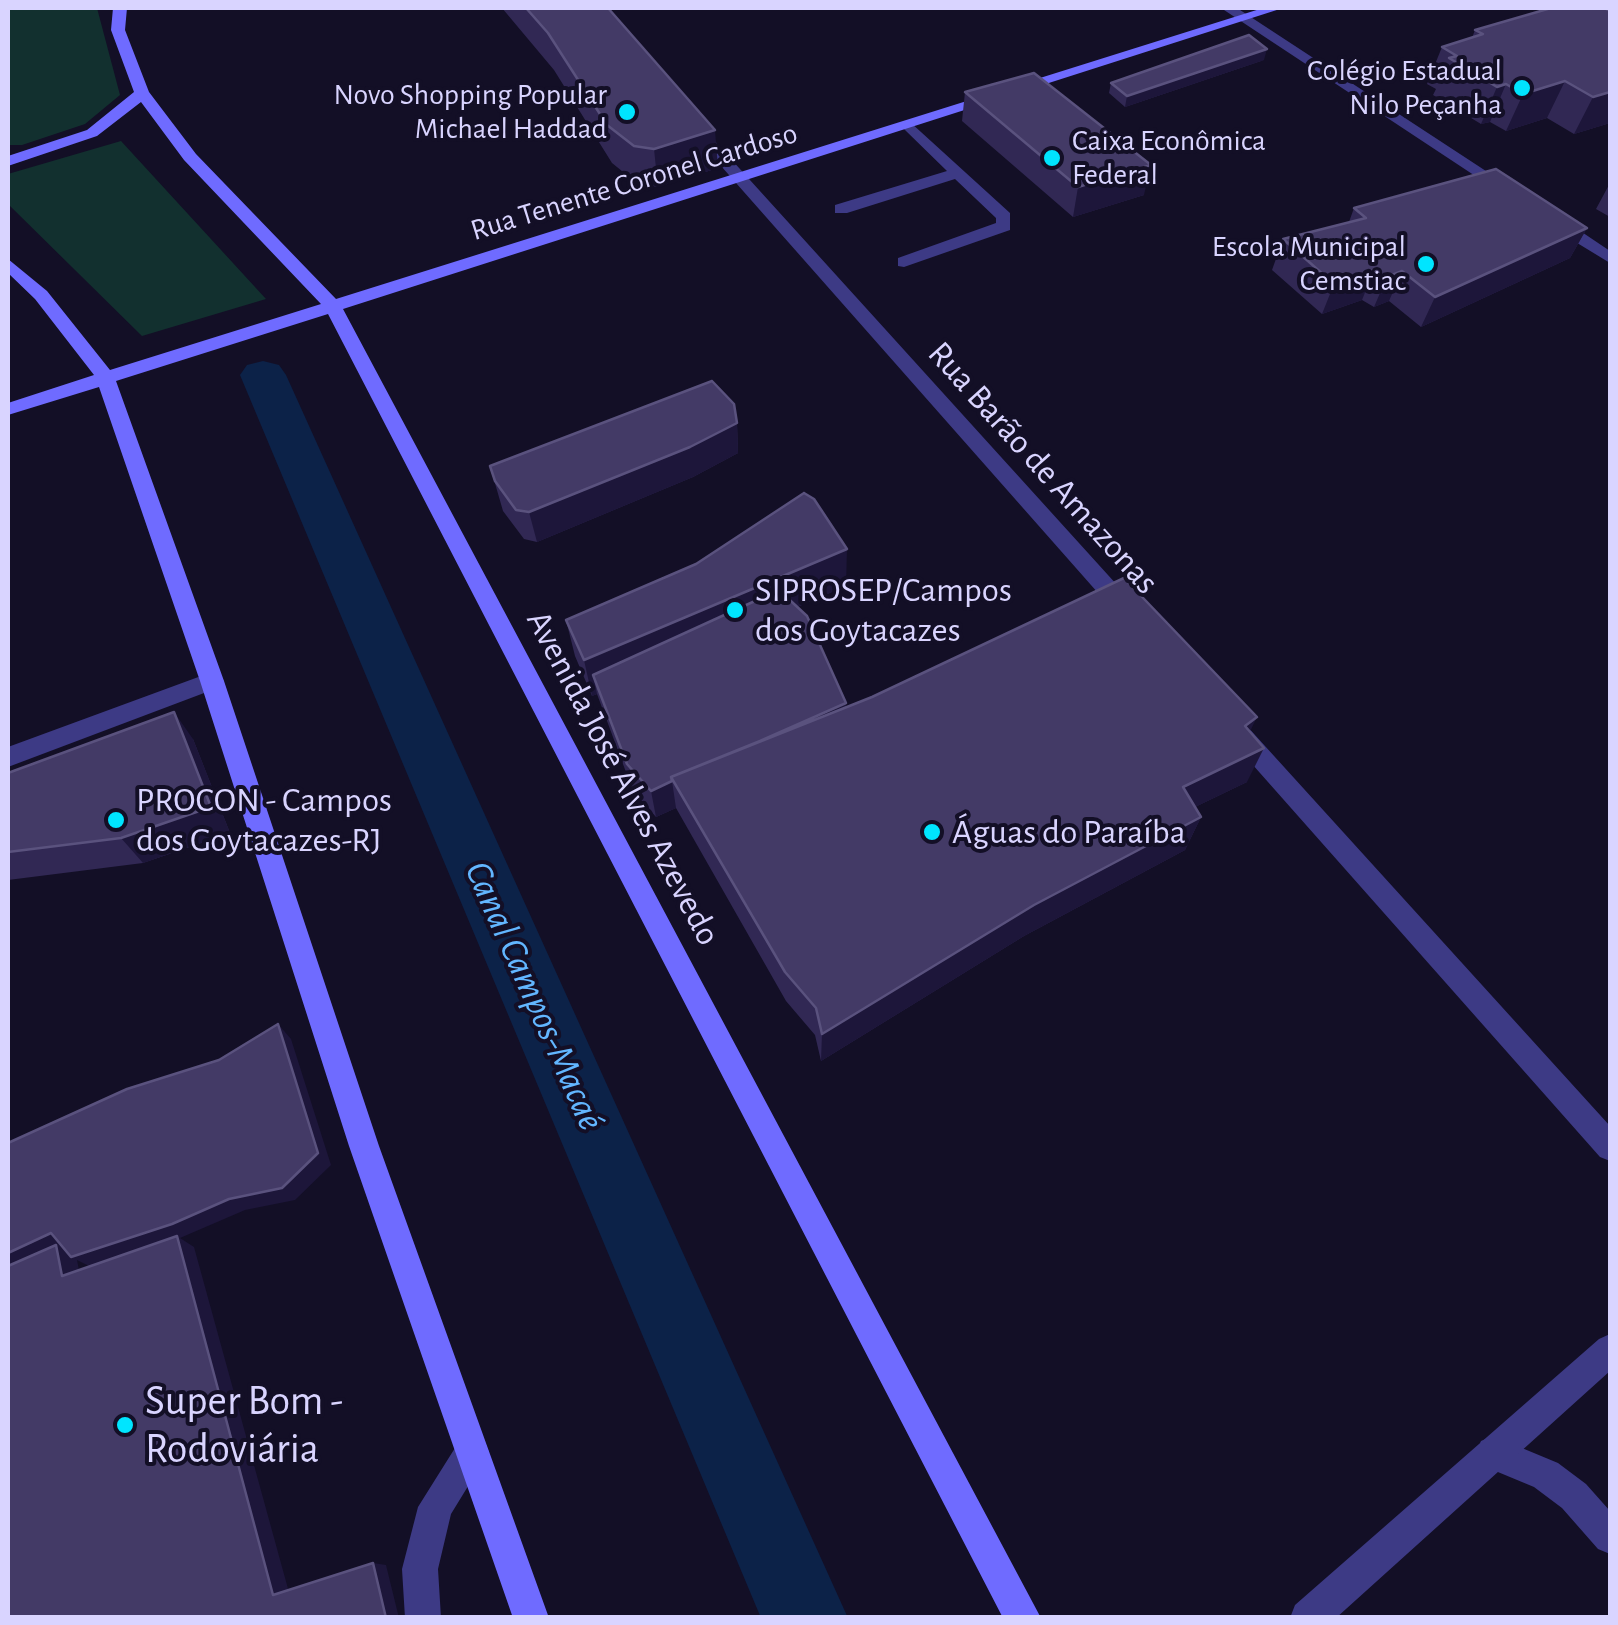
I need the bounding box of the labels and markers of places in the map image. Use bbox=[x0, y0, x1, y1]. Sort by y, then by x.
place label: C0légio Estadual Nilo Peçanha bbox=[1307, 53, 1502, 124]
place label: Novo Shopping Popular Michael Haddad bbox=[334, 77, 607, 148]
marker: C0légio Estadual Nilo Peçanha bbox=[1511, 77, 1533, 99]
marker: Novo Shopping Popular Michael Haddad bbox=[616, 101, 638, 123]
place label: Caixa Econômica Federal bbox=[1072, 123, 1266, 194]
marker: Caixa Econômica Federal bbox=[1041, 147, 1063, 169]
place label: Escola Municipal Cemstiac bbox=[1212, 229, 1406, 300]
marker: Escola Municipal Cemstiac bbox=[1415, 253, 1437, 275]
place label: SIPROSEP/Campos dos Goytacazes bbox=[755, 569, 1012, 651]
marker: SIPROSEP/Campos dos Goytacazes bbox=[724, 599, 746, 621]
place label: PROCON - Campos dos Goytacazes-RJ bbox=[136, 779, 392, 861]
marker: PROCON - Campos dos Goytacazes-RJ bbox=[105, 809, 127, 831]
place label: Águas do Paraíba bbox=[952, 811, 1186, 853]
marker: Águas do Paraíba bbox=[921, 821, 943, 843]
place label: Super Bom - Rodoviária bbox=[145, 1376, 343, 1474]
marker: Super Bom - Rodoviária bbox=[114, 1414, 136, 1436]

